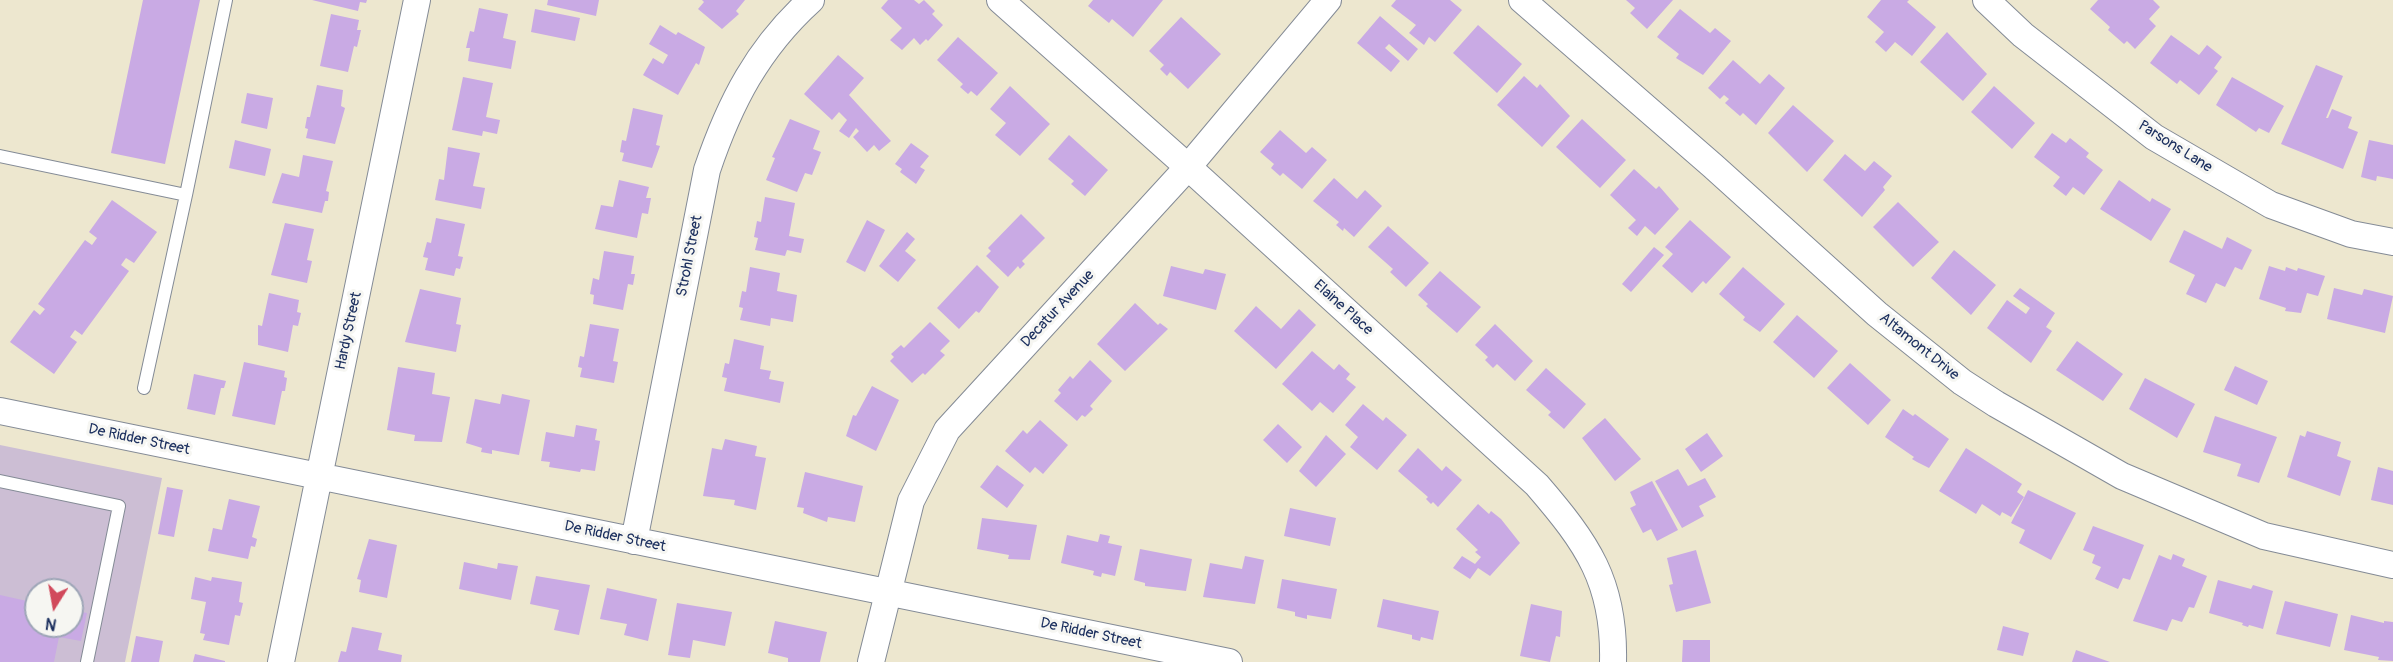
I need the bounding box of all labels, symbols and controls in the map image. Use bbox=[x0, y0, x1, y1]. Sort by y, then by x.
street label: Parsons Lane bbox=[2135, 117, 2215, 177]
street label: Strohl Street bbox=[673, 214, 707, 298]
street label: Decatur Avenue bbox=[1018, 267, 1098, 351]
street label: Elaine Place bbox=[1310, 277, 1376, 339]
street label: Hardy Street bbox=[332, 290, 366, 372]
street label: Altamont Drive bbox=[1876, 309, 1962, 385]
street label: De Ridder Street bbox=[87, 420, 191, 460]
street label: De Ridder Street bbox=[563, 517, 667, 557]
north arrow bbox=[24, 578, 84, 638]
text: N bbox=[44, 613, 58, 635]
street label: De Ridder Street bbox=[1039, 614, 1143, 654]

